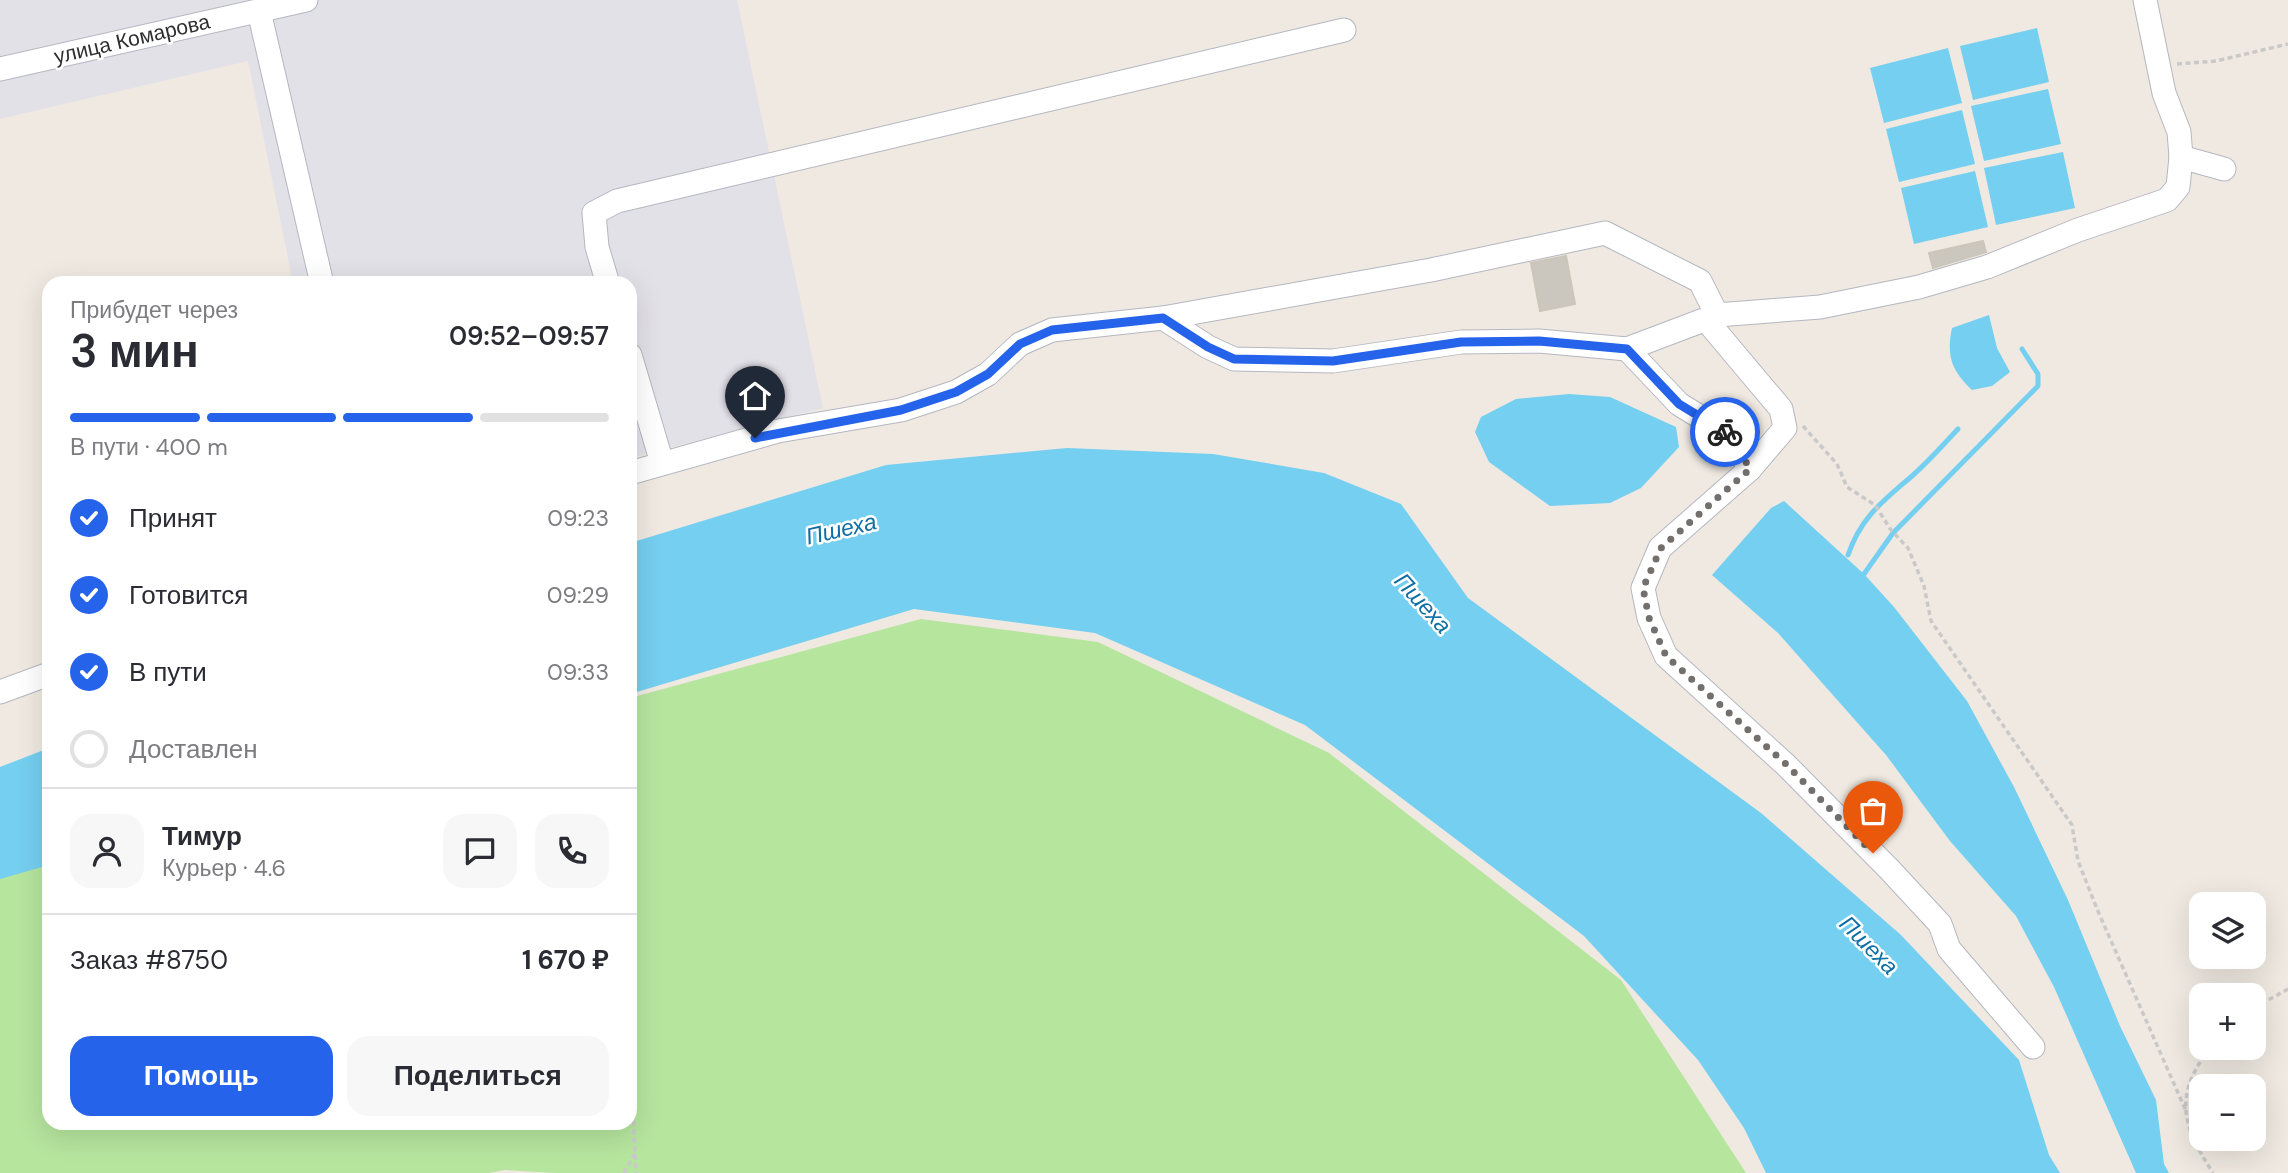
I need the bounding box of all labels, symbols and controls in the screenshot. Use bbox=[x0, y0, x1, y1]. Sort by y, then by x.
street label: улица Комарова bbox=[51, 7, 213, 71]
text: Прибудет через bbox=[70, 295, 238, 325]
text: 09:52–09:57 bbox=[449, 319, 609, 353]
text: 3 мин bbox=[70, 321, 199, 381]
pin bbox=[725, 366, 785, 438]
icon: home bbox=[736, 377, 774, 415]
courier bbox=[1690, 397, 1760, 467]
icon: bike bbox=[1706, 413, 1744, 451]
text: В пути · 400 m bbox=[70, 432, 228, 462]
icon: check bbox=[70, 499, 108, 537]
text: Принят bbox=[129, 501, 217, 535]
text: 09:23 bbox=[547, 503, 609, 533]
water label: Пшеха bbox=[803, 506, 879, 552]
water label: Пшеха bbox=[1388, 566, 1458, 640]
icon: check bbox=[70, 576, 108, 614]
text: Готовится bbox=[129, 578, 248, 612]
text: 09:29 bbox=[547, 580, 609, 610]
icon: check bbox=[70, 653, 108, 691]
text: В пути bbox=[129, 655, 207, 689]
text: 09:33 bbox=[547, 657, 609, 687]
text: Доставлен bbox=[129, 732, 258, 766]
pin bbox=[1843, 781, 1903, 853]
icon: bag bbox=[1854, 792, 1892, 830]
button: person bbox=[70, 814, 144, 888]
button: chat bbox=[443, 814, 517, 888]
button: phone bbox=[535, 814, 609, 888]
text: Тимур bbox=[162, 819, 242, 853]
text: Курьер · 4.6 bbox=[162, 853, 286, 883]
map controls bbox=[2189, 892, 2266, 1151]
button: layers bbox=[2189, 892, 2266, 969]
water label: Пшеха bbox=[1833, 909, 1905, 981]
text: Заказ #8750 bbox=[70, 943, 228, 977]
text: 1 670 ₽ bbox=[522, 943, 609, 977]
button: + bbox=[2189, 983, 2266, 1060]
button: Помощь bbox=[70, 1036, 333, 1116]
button: Поделиться bbox=[347, 1036, 609, 1116]
button: − bbox=[2189, 1074, 2266, 1151]

